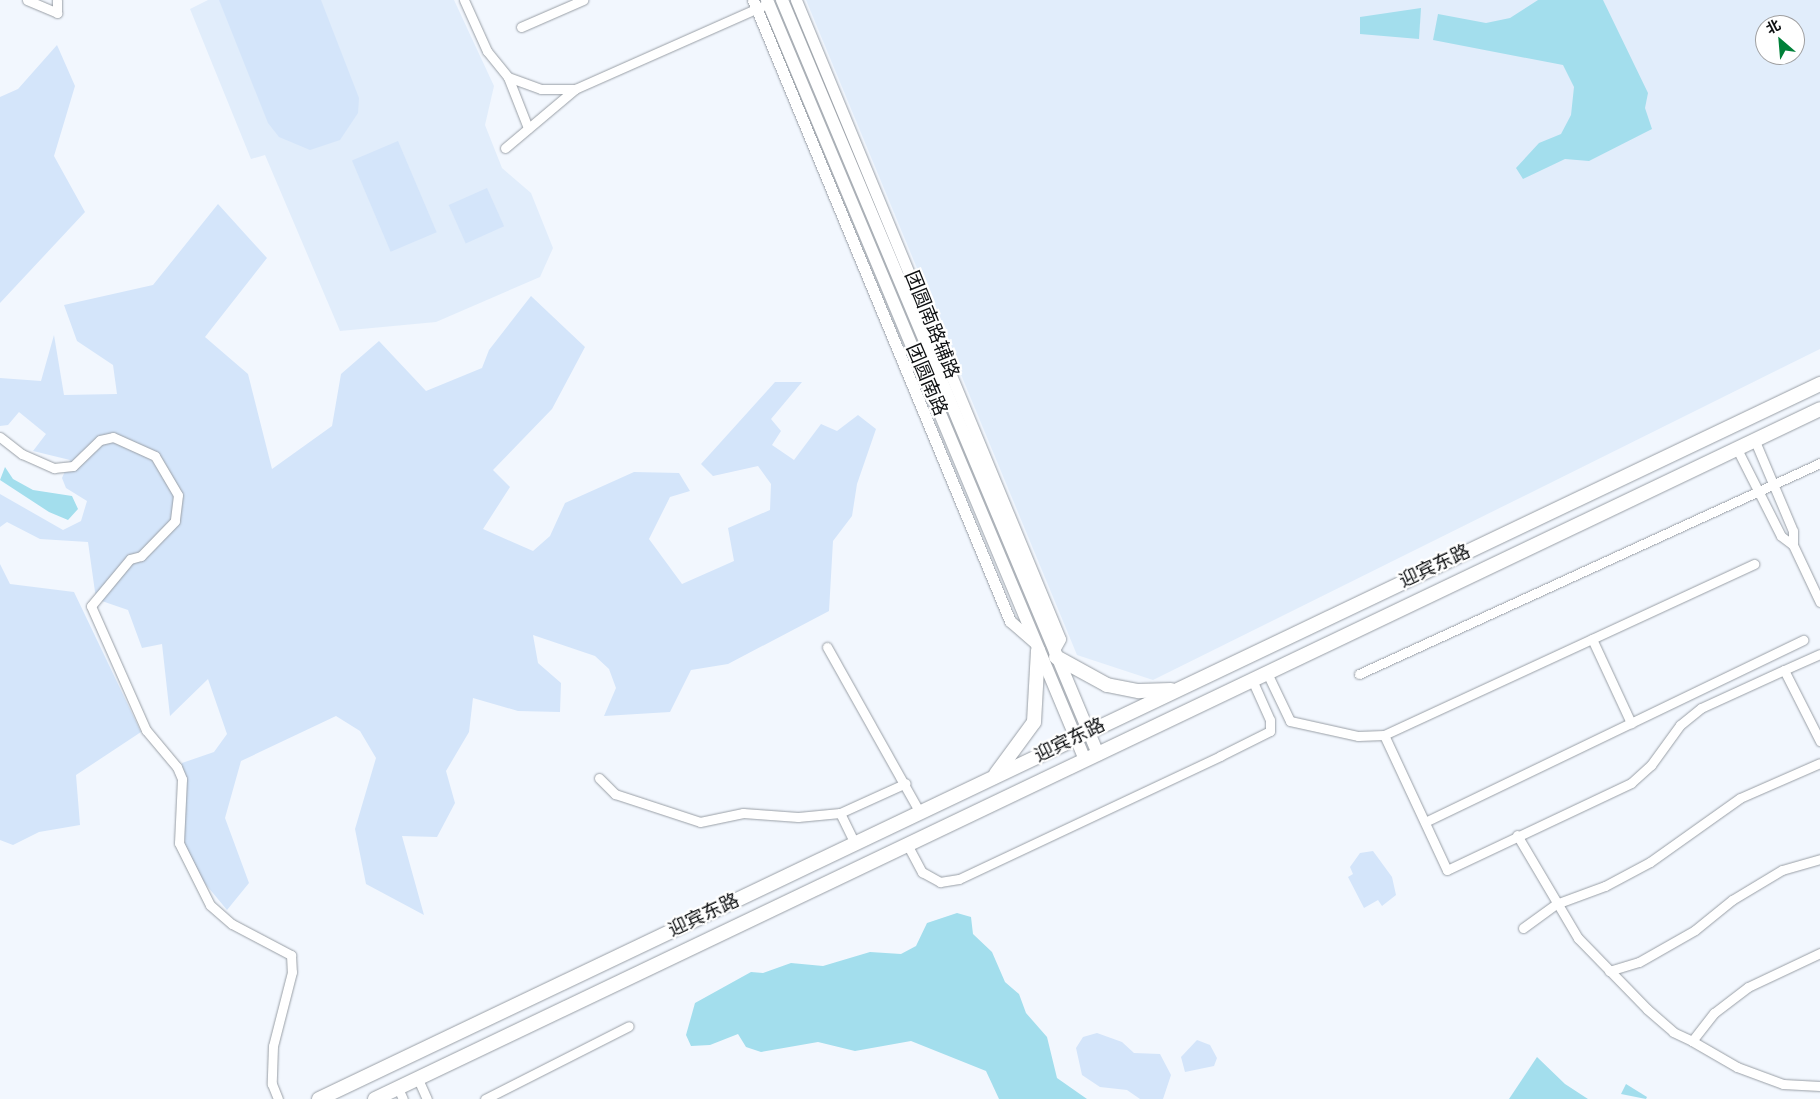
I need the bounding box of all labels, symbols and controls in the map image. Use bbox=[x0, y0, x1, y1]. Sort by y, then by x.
north arrow bbox=[1755, 15, 1805, 65]
text: 北 bbox=[1763, 16, 1784, 38]
street label: 团圆南路辅路 bbox=[899, 268, 963, 382]
street label: 团圆南路 bbox=[901, 341, 951, 419]
street label: 迎宾东路 bbox=[1396, 541, 1474, 593]
street label: 迎宾东路 bbox=[1031, 714, 1109, 768]
street label: 迎宾东路 bbox=[665, 890, 743, 942]

